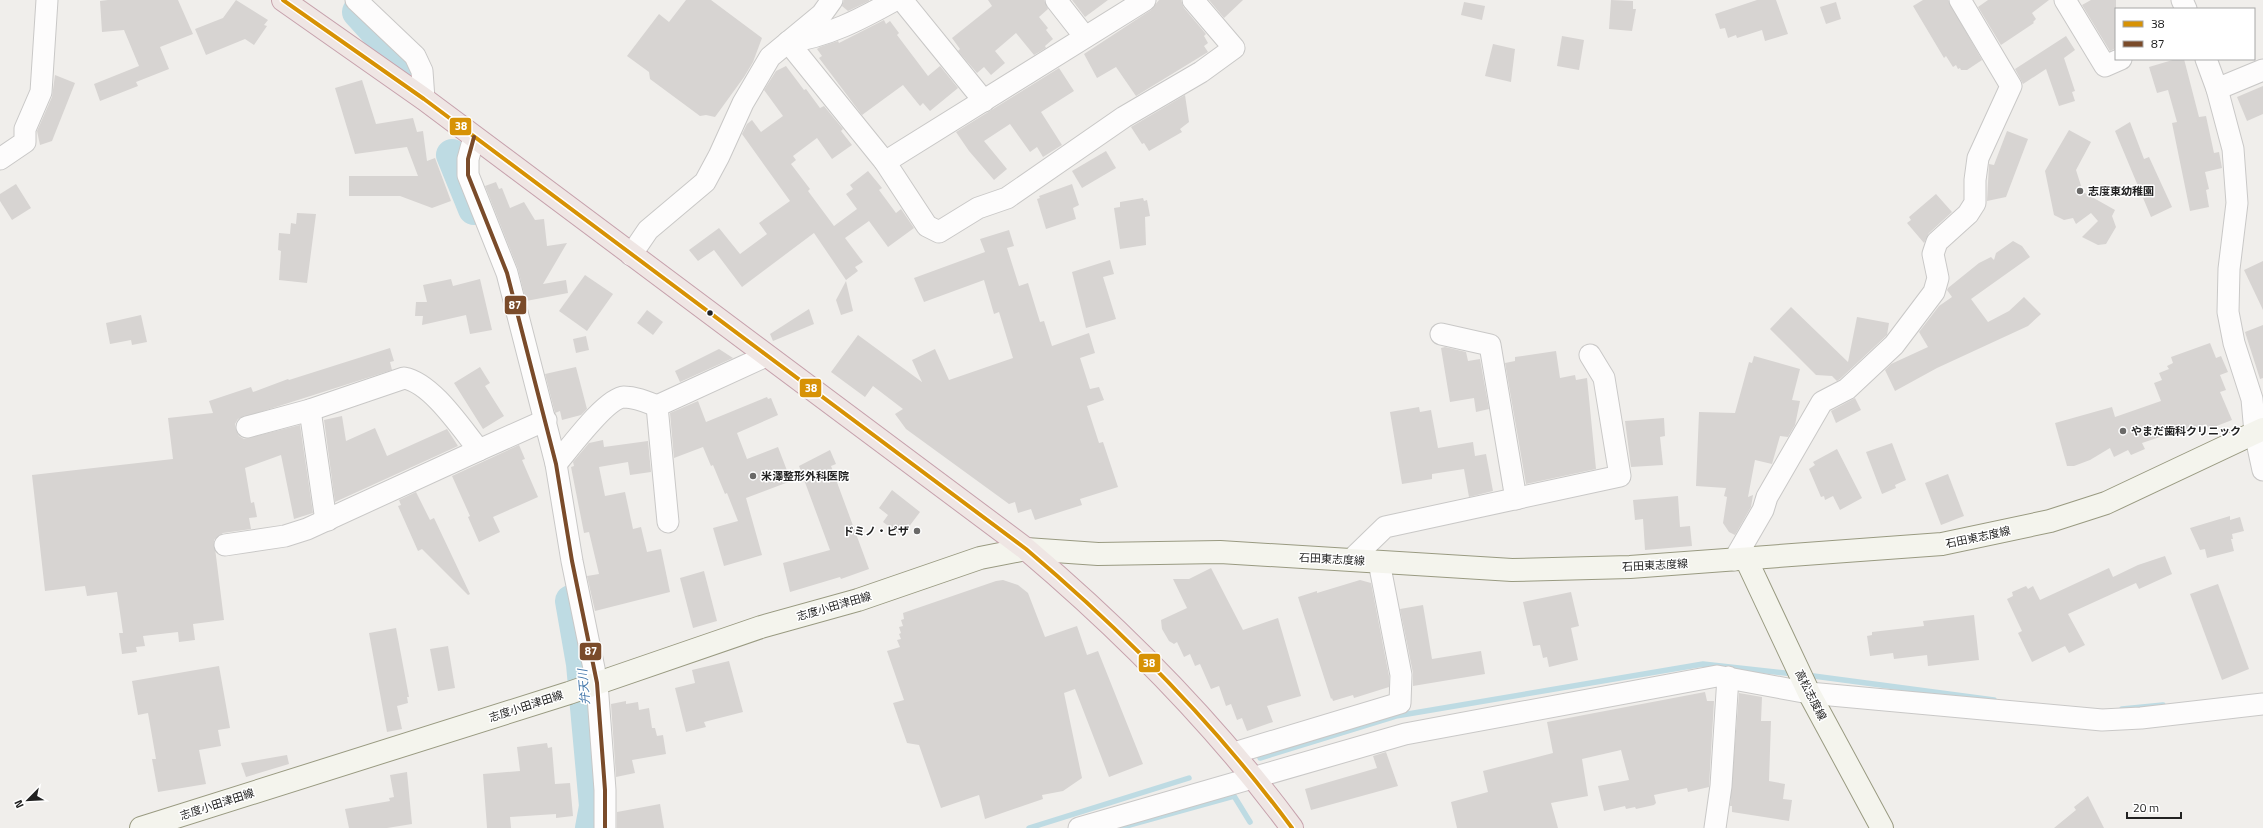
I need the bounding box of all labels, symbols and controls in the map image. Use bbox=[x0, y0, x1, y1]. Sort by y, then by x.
legend bbox=[2115, 8, 2255, 60]
text: 38 bbox=[2151, 14, 2165, 33]
text: 87 bbox=[2151, 34, 2164, 53]
line badge: 38 bbox=[449, 117, 472, 136]
text: 38 bbox=[455, 118, 467, 134]
place label: 志度東幼稚園 bbox=[2088, 183, 2154, 199]
marker: 志度東幼稚園 bbox=[2075, 186, 2085, 196]
line badge: 87 bbox=[504, 295, 527, 315]
text: 87 bbox=[509, 297, 521, 313]
unlabelled marker bbox=[705, 308, 715, 318]
line badge: 38 bbox=[799, 378, 822, 398]
text: 38 bbox=[805, 380, 817, 396]
place label: やまだ歯科クリニック bbox=[2131, 423, 2241, 439]
marker: やまだ歯科クリニック bbox=[2118, 426, 2128, 436]
place label: 米澤整形外科医院 bbox=[761, 468, 849, 484]
marker: 米澤整形外科医院 bbox=[748, 471, 758, 481]
street label: 石田東志度線 bbox=[1944, 522, 2012, 552]
place label: ドミノ・ピザ bbox=[843, 523, 909, 539]
marker: ドミノ・ピザ bbox=[912, 526, 922, 536]
street label: 石田東志度線 bbox=[1299, 549, 1365, 569]
street label: 石田東志度線 bbox=[1622, 555, 1688, 575]
street label: 志度小田津田線 bbox=[795, 588, 873, 624]
line badge: 87 bbox=[579, 642, 602, 661]
text: 87 bbox=[585, 643, 597, 659]
line badge: 38 bbox=[1138, 653, 1161, 673]
text: 38 bbox=[1143, 655, 1155, 671]
water label: 弁天川 bbox=[572, 666, 595, 706]
street label: 高松志度線 bbox=[1791, 667, 1831, 723]
street label: 志度小田津田線 bbox=[487, 686, 565, 726]
north arrow bbox=[8, 780, 48, 820]
street label: 志度小田津田線 bbox=[178, 784, 256, 824]
scale bar bbox=[2127, 794, 2181, 820]
text: N bbox=[10, 797, 28, 811]
text: 20 m bbox=[2133, 798, 2159, 817]

